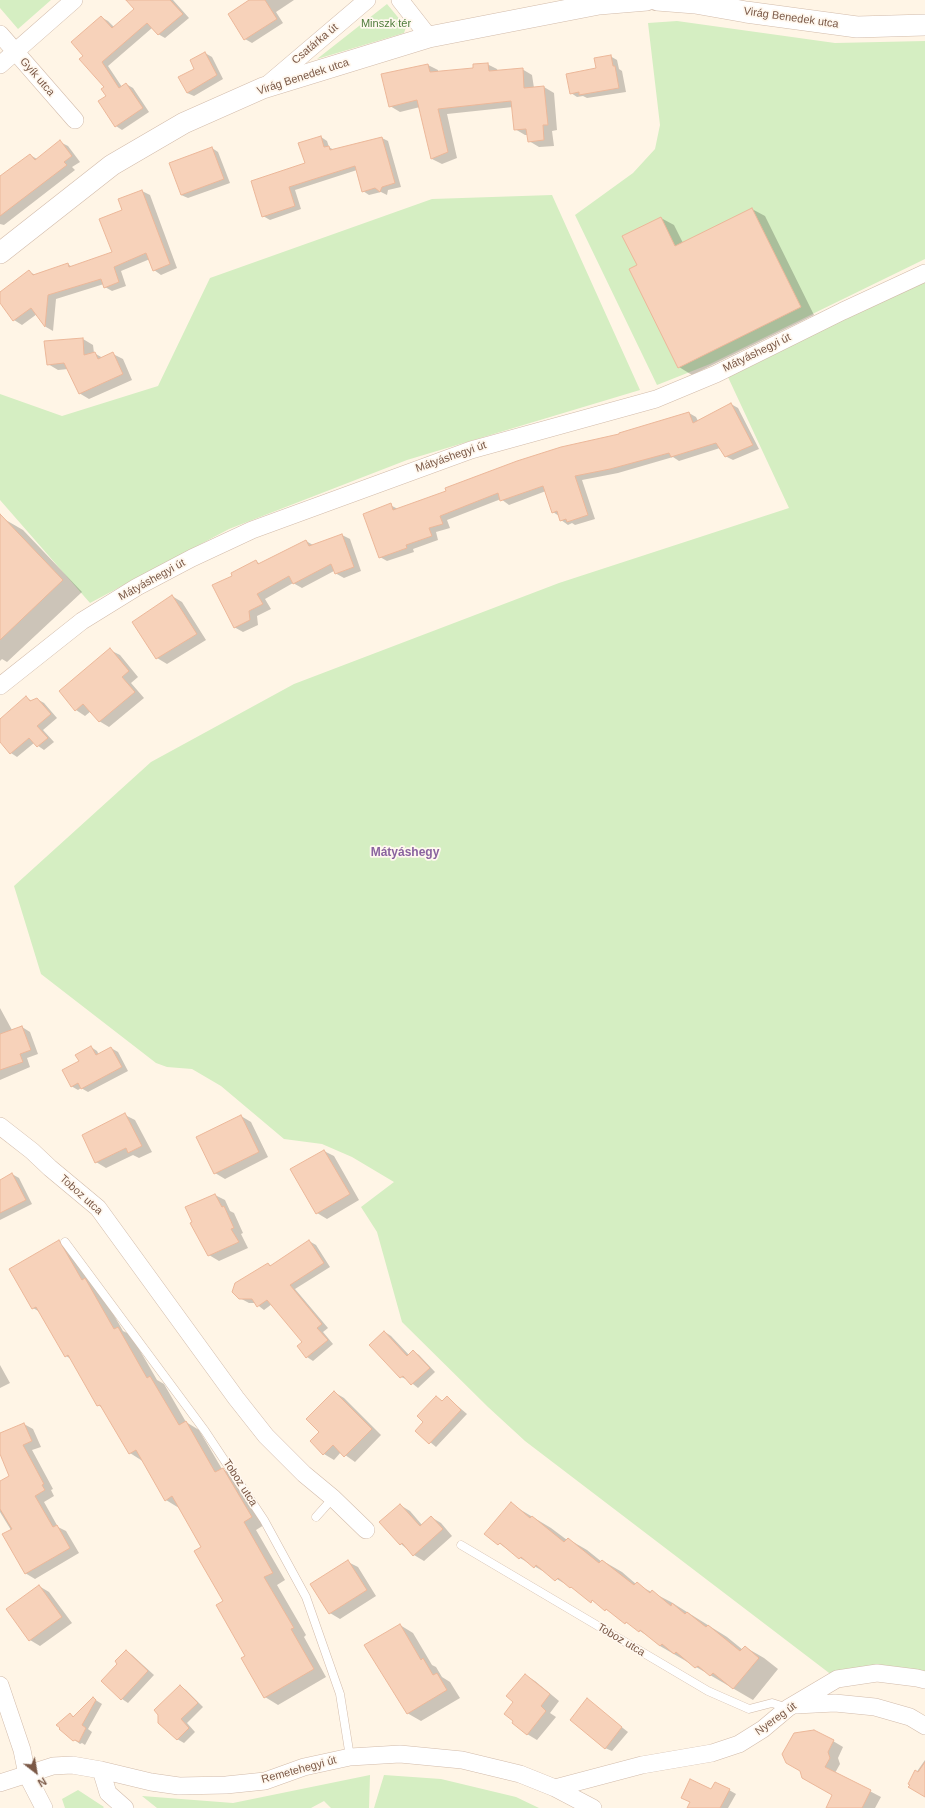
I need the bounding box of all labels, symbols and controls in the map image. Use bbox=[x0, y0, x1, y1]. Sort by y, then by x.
street label: Virág Benedek utca bbox=[743, 5, 839, 31]
park label: Minszk tér bbox=[361, 17, 411, 31]
street label: Csatárka út bbox=[289, 21, 341, 67]
street label: Gyík utca bbox=[17, 55, 57, 99]
street label: Virág Benedek utca bbox=[255, 56, 351, 98]
street label: Mátyáshegyi út bbox=[721, 331, 793, 375]
street label: Mátyáshegyi út bbox=[414, 439, 488, 475]
street label: Mátyáshegyi út bbox=[116, 556, 188, 604]
district label: Mátyáshegy bbox=[371, 846, 439, 860]
street label: Toboz utca bbox=[57, 1172, 105, 1218]
street label: Toboz utca bbox=[220, 1457, 260, 1509]
street label: Toboz utca bbox=[595, 1621, 647, 1659]
street label: Nyereg út bbox=[753, 1700, 799, 1738]
north arrow bbox=[16, 1752, 56, 1792]
street label: Remetehegyi út bbox=[260, 1754, 338, 1786]
text: N bbox=[36, 1775, 49, 1789]

